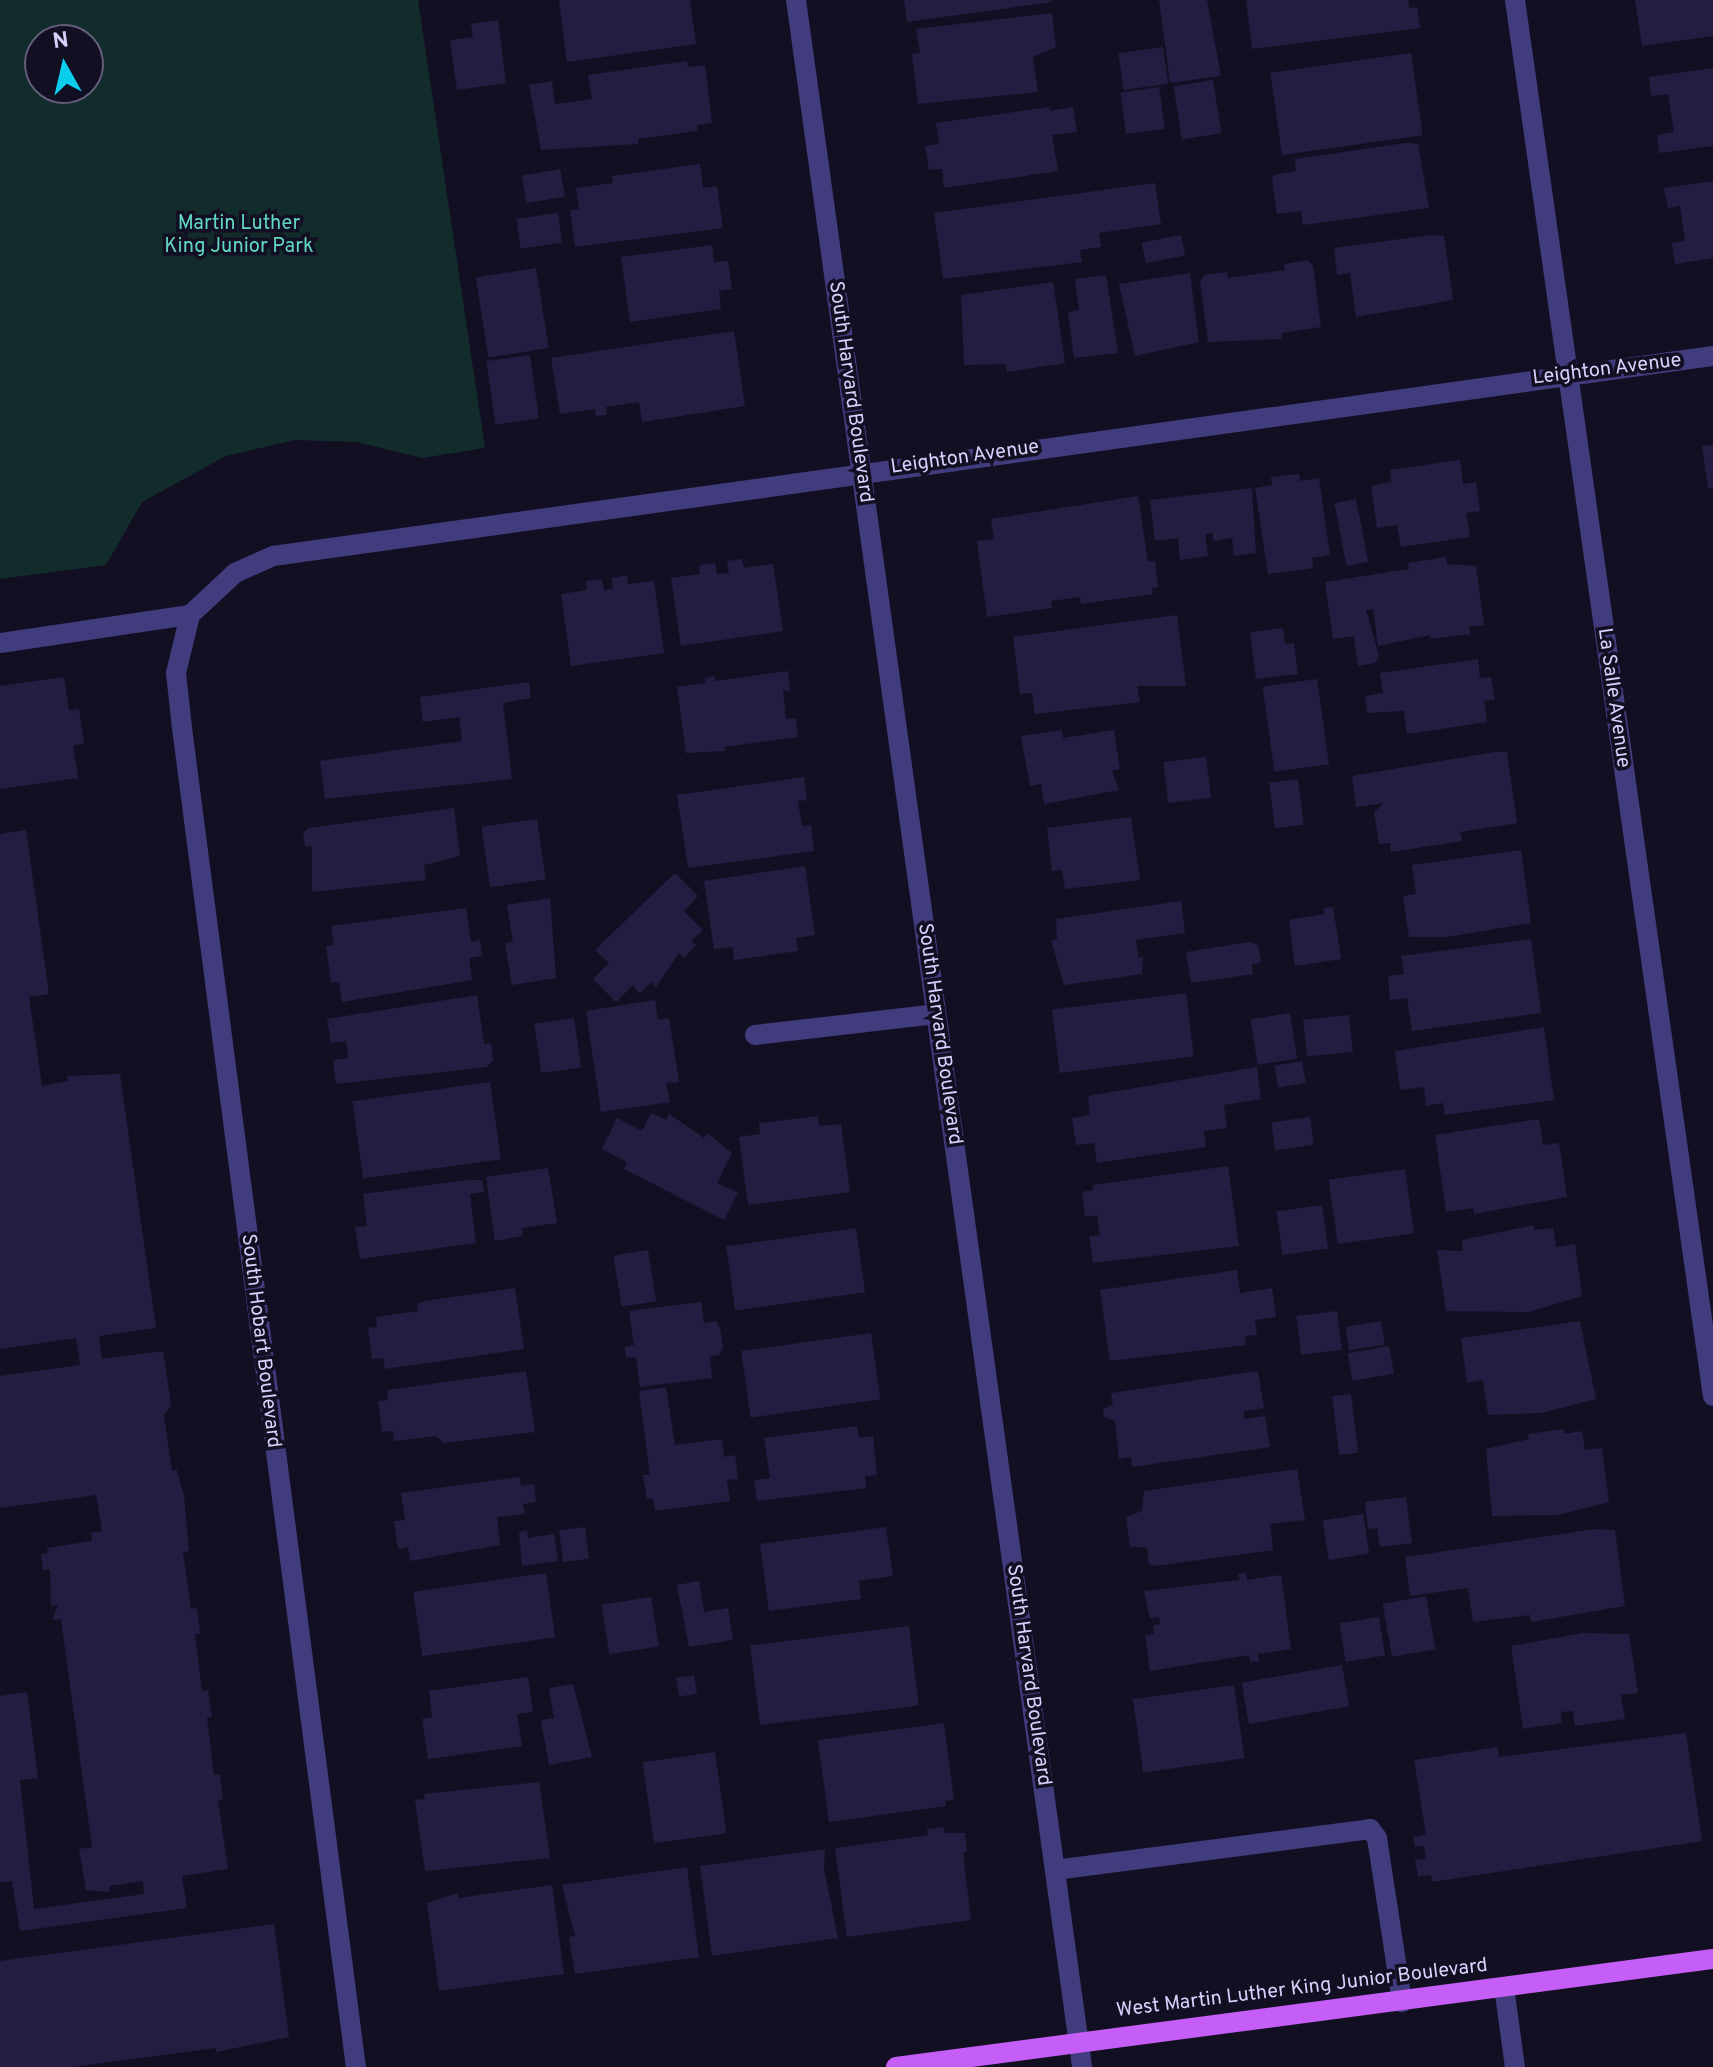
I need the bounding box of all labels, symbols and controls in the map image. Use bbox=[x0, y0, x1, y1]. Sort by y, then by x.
north arrow bbox=[24, 24, 104, 104]
text: N bbox=[51, 27, 71, 56]
park label: Martin Luther King Junior Park bbox=[164, 213, 314, 260]
street label: South Harvard Boulevard bbox=[823, 280, 877, 504]
street label: Leighton Avenue bbox=[1531, 349, 1683, 391]
street label: Leighton Avenue bbox=[889, 436, 1041, 480]
street label: La Salle Avenue bbox=[1591, 626, 1635, 770]
street label: South Harvard Boulevard bbox=[912, 922, 966, 1146]
street label: South Hobart Boulevard bbox=[235, 1233, 285, 1449]
street label: South Harvard Boulevard bbox=[1001, 1563, 1055, 1787]
street label: West Martin Luther King Junior Boulevard bbox=[1115, 1954, 1489, 2024]

